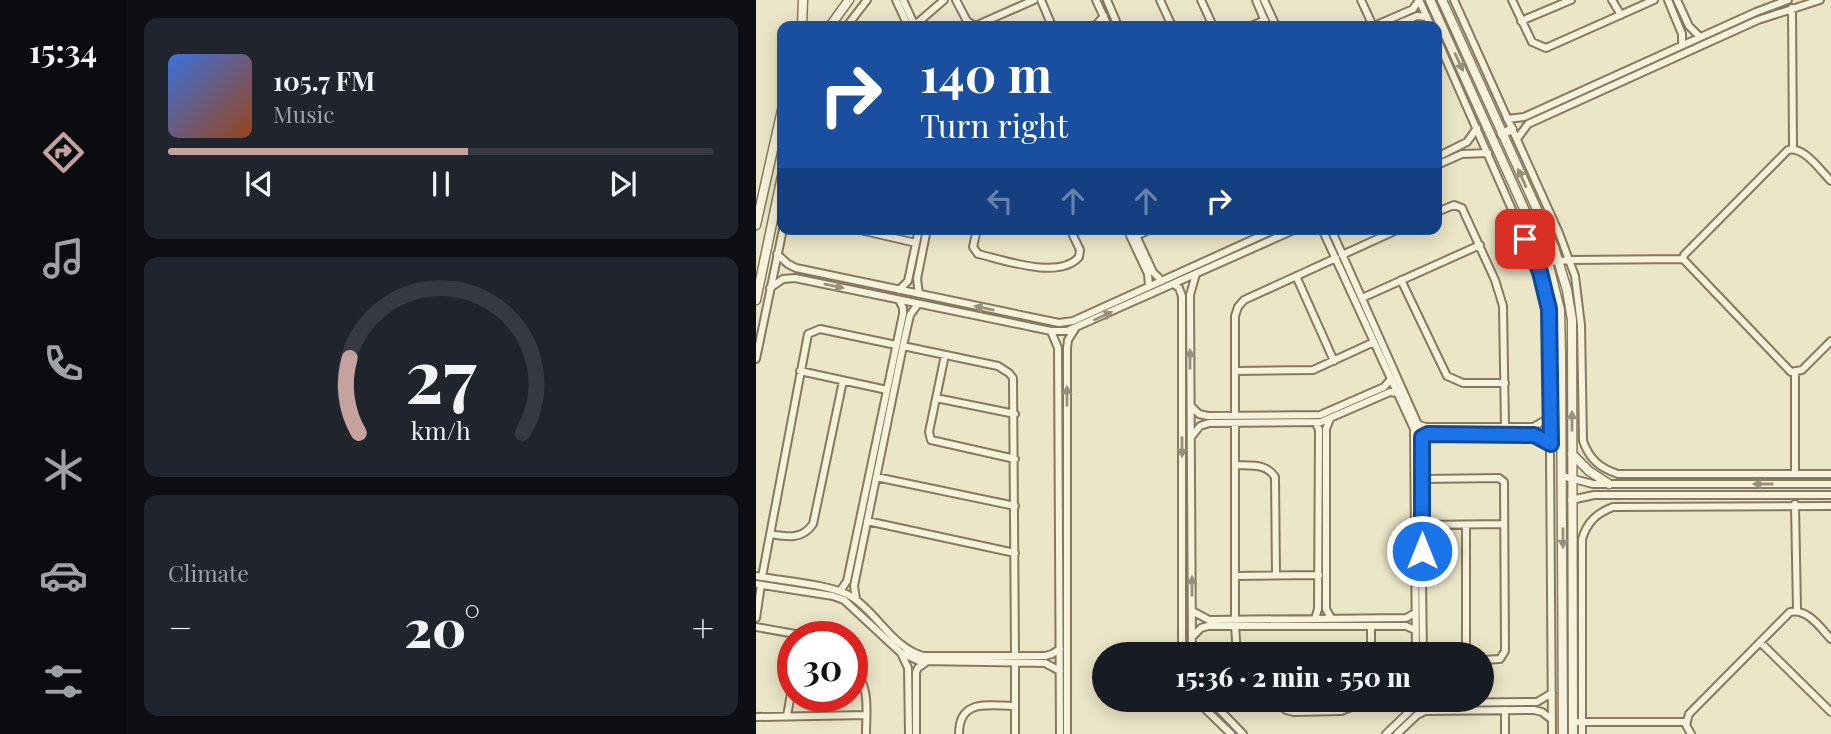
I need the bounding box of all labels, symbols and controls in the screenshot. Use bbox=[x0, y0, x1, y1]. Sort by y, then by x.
text: 15:34 bbox=[29, 28, 97, 71]
text: 140 m bbox=[920, 40, 1052, 105]
icon: right bbox=[805, 49, 896, 140]
one-way arrow bbox=[1453, 52, 1464, 72]
text: 105.7 FM bbox=[273, 63, 375, 98]
text: Music bbox=[273, 98, 334, 129]
text: Turn right bbox=[920, 103, 1068, 146]
icon: directions bbox=[39, 128, 88, 177]
icon: previous bbox=[240, 165, 278, 203]
icon: pause bbox=[422, 165, 460, 203]
icon: next bbox=[604, 165, 642, 203]
one-way arrow bbox=[1516, 168, 1528, 188]
icon: left bbox=[981, 182, 1019, 220]
icon: ahead bbox=[1054, 182, 1092, 220]
icon: ahead bbox=[1127, 182, 1165, 220]
icon: right bbox=[1200, 182, 1238, 220]
pin bbox=[1495, 209, 1555, 269]
icon: arrive bbox=[1506, 220, 1544, 258]
icon: music bbox=[39, 234, 88, 283]
one-way arrow bbox=[823, 281, 845, 292]
one-way arrow bbox=[973, 302, 995, 313]
one-way arrow bbox=[1093, 310, 1113, 322]
text: 27 bbox=[405, 324, 477, 421]
icon: phone bbox=[39, 339, 88, 388]
one-way arrow bbox=[1184, 348, 1196, 370]
one-way arrow bbox=[1061, 385, 1073, 407]
one-way arrow bbox=[1566, 410, 1578, 432]
text: km/h bbox=[411, 413, 471, 446]
one-way arrow bbox=[1176, 436, 1188, 458]
icon: climate bbox=[39, 445, 88, 494]
one-way arrow bbox=[1752, 478, 1774, 490]
position arrow bbox=[1385, 514, 1459, 588]
one-way arrow bbox=[1557, 528, 1569, 550]
icon: car bbox=[39, 551, 88, 600]
text: Climate bbox=[168, 557, 249, 588]
one-way arrow bbox=[1186, 575, 1198, 597]
text: 20° bbox=[404, 592, 480, 661]
text: − bbox=[168, 601, 193, 652]
text: + bbox=[692, 601, 714, 652]
speed limit sign: 30 bbox=[777, 621, 868, 712]
icon: filters bbox=[39, 657, 88, 706]
text: 15:36 · 2 min · 550 m bbox=[1175, 659, 1411, 694]

